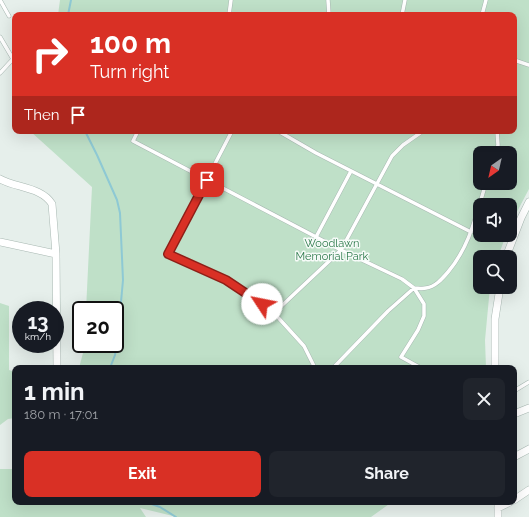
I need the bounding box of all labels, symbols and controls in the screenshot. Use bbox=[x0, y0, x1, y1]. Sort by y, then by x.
text: 100 m bbox=[90, 27, 171, 60]
icon: right bbox=[24, 28, 76, 80]
text: Turn right bbox=[90, 61, 169, 82]
icon: arrive bbox=[67, 104, 89, 126]
text: Then bbox=[24, 106, 59, 124]
north arrow bbox=[473, 146, 517, 190]
map controls bbox=[473, 146, 517, 294]
pin bbox=[190, 163, 224, 197]
icon: arrive bbox=[196, 169, 218, 191]
button: sound bbox=[473, 198, 517, 242]
park label: Woodlawn Memorial Park bbox=[296, 237, 369, 263]
button: search bbox=[473, 250, 517, 294]
position arrow bbox=[241, 283, 283, 325]
speed limit sign: 20 bbox=[72, 301, 124, 353]
text: 13 bbox=[27, 310, 49, 334]
text: km/h bbox=[25, 331, 51, 342]
text: 1 min bbox=[24, 377, 85, 406]
button: close bbox=[463, 378, 505, 420]
text: 180 m · 17:01 bbox=[24, 407, 98, 422]
button: Exit bbox=[24, 451, 261, 497]
button: Share bbox=[269, 451, 505, 497]

